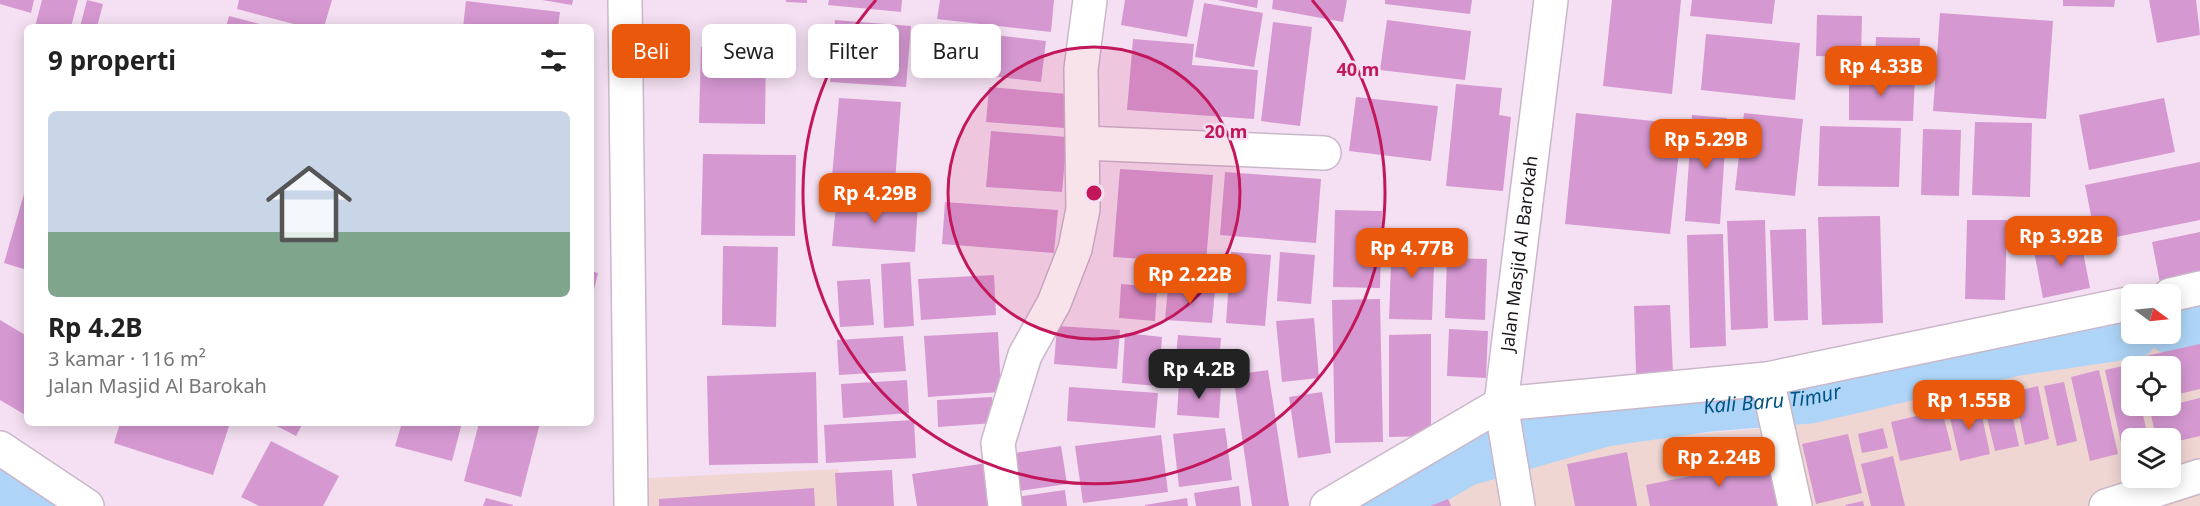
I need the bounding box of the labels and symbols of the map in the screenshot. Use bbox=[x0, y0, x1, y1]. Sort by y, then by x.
pin: Rp 4.33B bbox=[1819, 46, 1943, 97]
text: 40 m bbox=[1337, 57, 1379, 81]
text: 20 m bbox=[1205, 119, 1247, 143]
pin: Rp 5.29B bbox=[1644, 119, 1768, 170]
street label: Jalan Masjid Al Barokah bbox=[1494, 154, 1543, 355]
pin: Rp 4.29B bbox=[813, 173, 937, 224]
centre of rings bbox=[1084, 183, 1104, 203]
pin: Rp 3.92B bbox=[1999, 216, 2123, 267]
pin: Rp 4.77B bbox=[1350, 228, 1474, 279]
pin: Rp 2.22B bbox=[1128, 254, 1252, 305]
north arrow bbox=[2121, 284, 2181, 344]
pin: Rp 4.2B bbox=[1144, 349, 1254, 400]
water label: Kali Baru Timur bbox=[1701, 377, 1845, 420]
pin: Rp 1.55B bbox=[1907, 380, 2031, 431]
pin: Rp 2.24B bbox=[1657, 437, 1781, 488]

